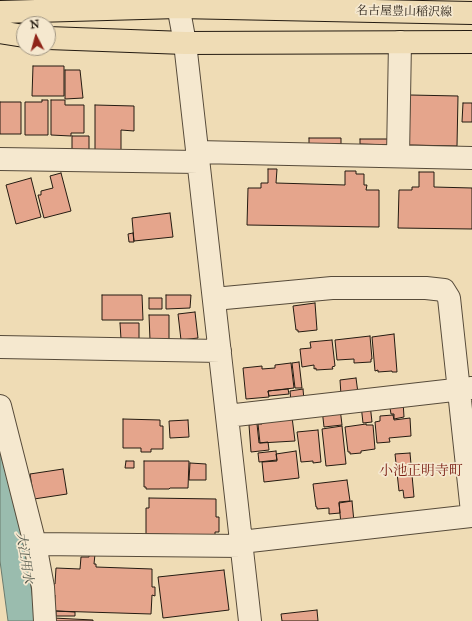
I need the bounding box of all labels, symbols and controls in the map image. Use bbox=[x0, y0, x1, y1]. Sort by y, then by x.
street label: 名古屋豊山稲沢線 bbox=[356, 4, 452, 20]
north arrow bbox=[16, 16, 56, 56]
text: N bbox=[29, 18, 40, 32]
district label: 小池正明寺町 bbox=[379, 464, 463, 480]
water label: 大江用水 bbox=[12, 531, 36, 585]

